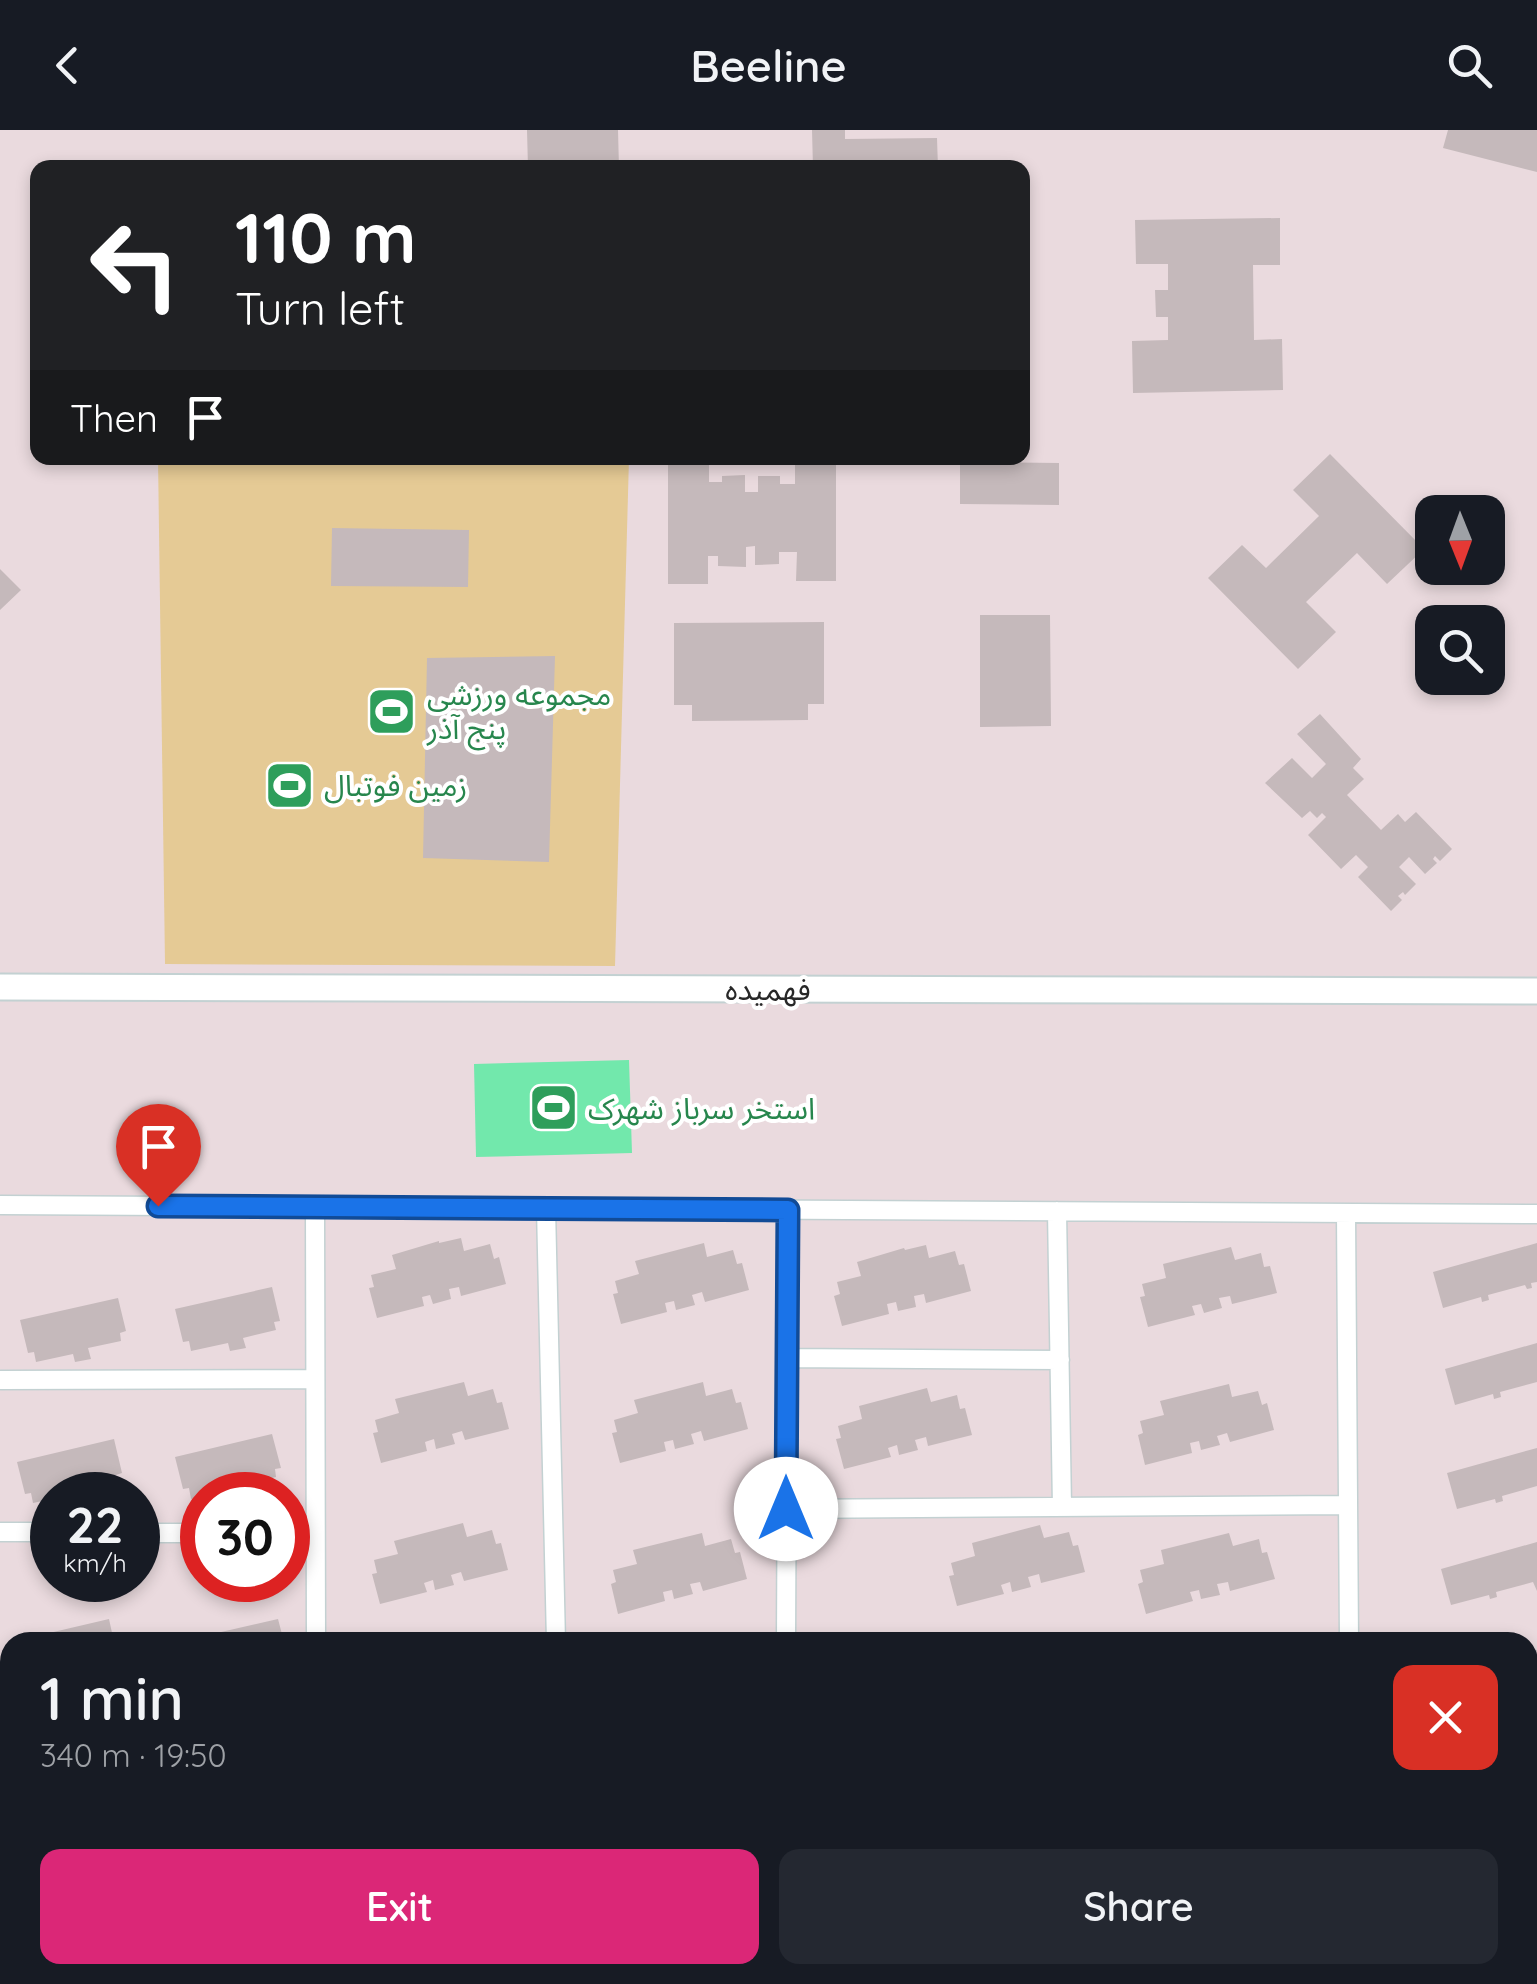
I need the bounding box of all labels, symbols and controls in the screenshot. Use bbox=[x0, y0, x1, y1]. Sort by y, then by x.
text: Beeline bbox=[690, 37, 847, 93]
icon: back bbox=[40, 38, 95, 93]
icon: search bbox=[1442, 38, 1497, 93]
text: 110 m bbox=[235, 193, 417, 281]
icon: left bbox=[70, 200, 200, 330]
text: Turn left bbox=[235, 280, 405, 336]
icon: arrive bbox=[178, 390, 233, 445]
text: Then bbox=[70, 394, 158, 442]
north arrow bbox=[1415, 495, 1505, 585]
map controls bbox=[1415, 495, 1505, 695]
button: search bbox=[1415, 605, 1505, 695]
place label: مجموعه ورزشی پنج آذر bbox=[426, 675, 611, 751]
sports icon: مجموعه ورزشی پنج آذر bbox=[366, 685, 418, 737]
sports icon: زمین فوتبال bbox=[263, 759, 315, 811]
place label: زمین فوتبال bbox=[324, 766, 467, 804]
street label: فهمیده bbox=[725, 970, 811, 1008]
sports icon: استخر سرباز شهرک bbox=[527, 1082, 579, 1134]
place label: استخر سرباز شهرک bbox=[588, 1089, 815, 1127]
pin bbox=[116, 1104, 201, 1207]
icon: arrive bbox=[131, 1119, 186, 1174]
position arrow bbox=[734, 1457, 838, 1561]
speed limit sign: 30 bbox=[180, 1472, 310, 1602]
text: 22 bbox=[67, 1493, 123, 1556]
text: km/h bbox=[63, 1547, 127, 1578]
text: 1 min bbox=[40, 1660, 184, 1735]
button: close bbox=[1393, 1665, 1498, 1770]
text: 340 m · 19:50 bbox=[40, 1735, 226, 1775]
button: Exit bbox=[40, 1849, 759, 1964]
button: Share bbox=[779, 1849, 1498, 1964]

